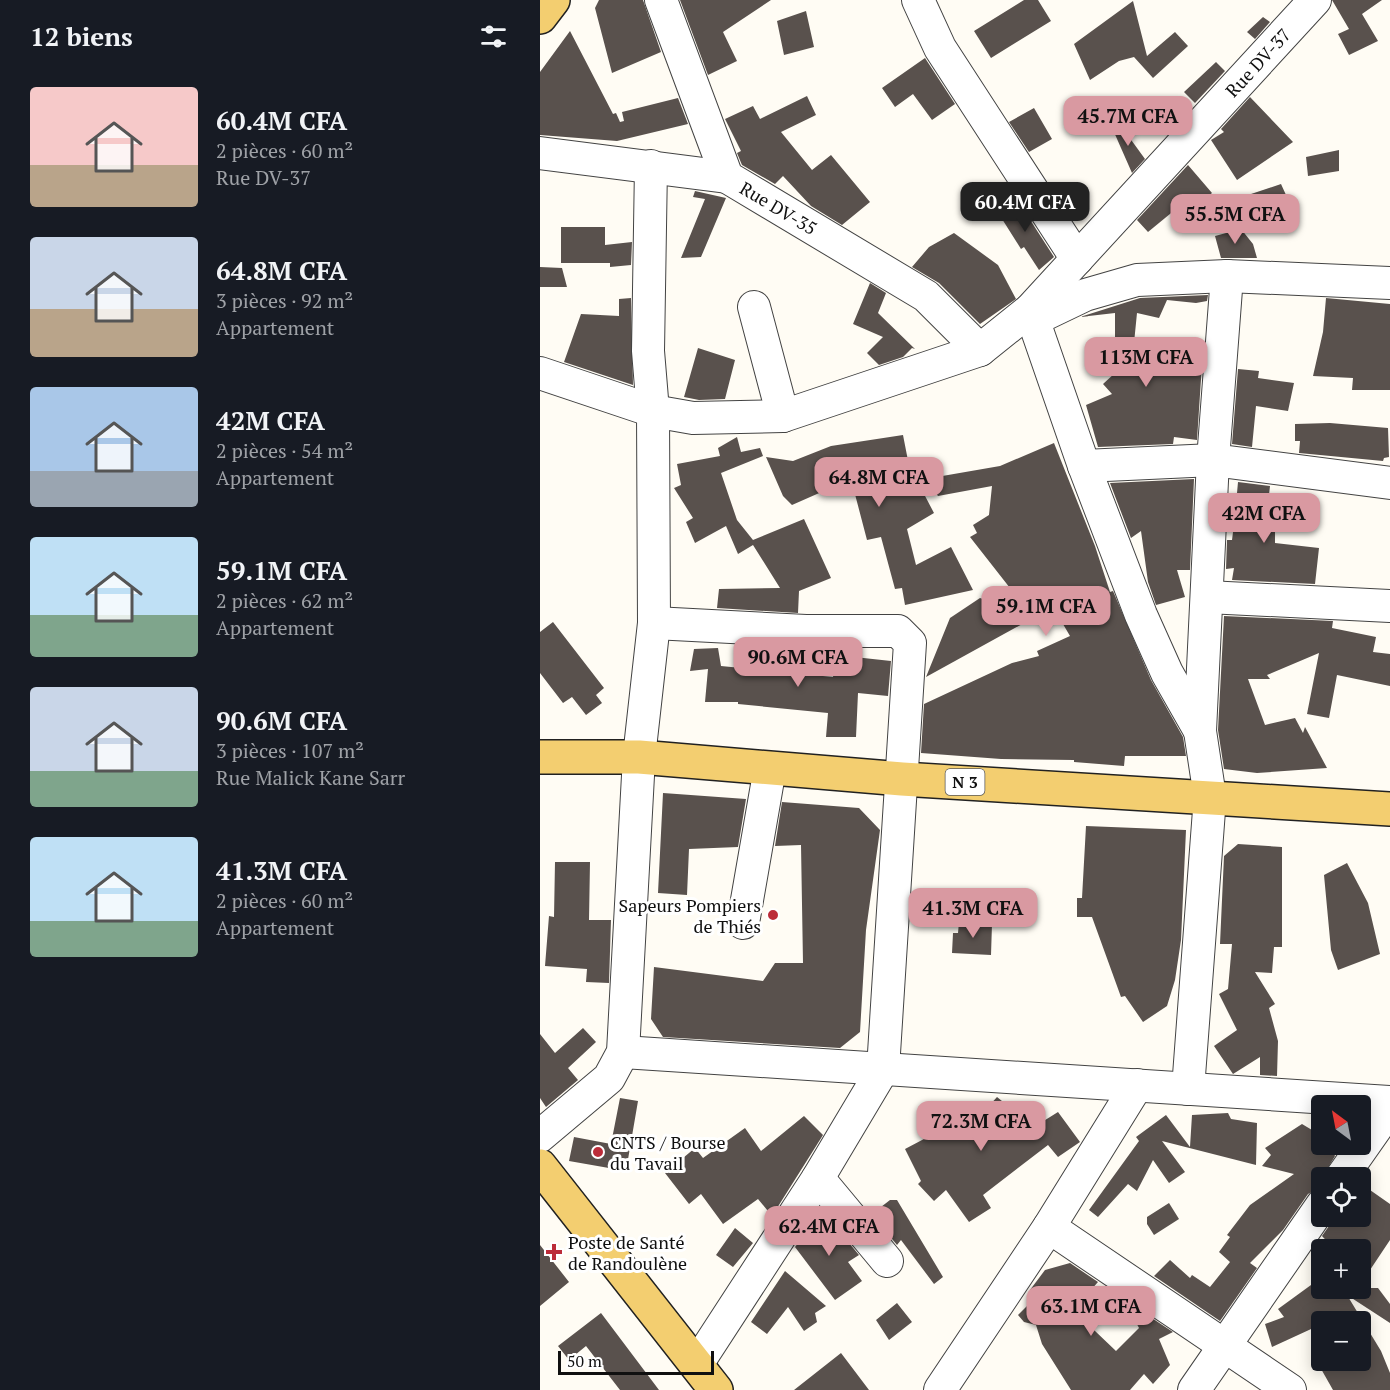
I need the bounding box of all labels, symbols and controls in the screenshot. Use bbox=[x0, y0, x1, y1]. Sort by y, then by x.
text: 12 biens bbox=[30, 19, 133, 53]
icon: filters bbox=[477, 20, 510, 53]
street label: Rue DV-37 bbox=[1220, 23, 1295, 102]
pin: 45.7M CFA bbox=[1059, 96, 1197, 147]
text: 45.7M CFA bbox=[1077, 102, 1179, 129]
text: 60.4M CFA bbox=[216, 103, 347, 137]
icon: home bbox=[78, 111, 150, 183]
text: 2 pièces · 60 m² bbox=[216, 137, 353, 164]
text: Rue DV-37 bbox=[216, 164, 311, 191]
street label: Rue DV-35 bbox=[736, 176, 821, 240]
pin: 60.4M CFA bbox=[956, 182, 1094, 233]
text: 60.4M CFA bbox=[974, 188, 1076, 215]
pin: 55.5M CFA bbox=[1166, 194, 1304, 245]
text: 55.5M CFA bbox=[1184, 200, 1286, 227]
text: 64.8M CFA bbox=[216, 253, 347, 287]
icon: home bbox=[78, 261, 150, 333]
text: 3 pièces · 92 m² bbox=[216, 287, 353, 314]
text: Appartement bbox=[216, 314, 334, 341]
pin: 113M CFA bbox=[1084, 337, 1208, 388]
text: 113M CFA bbox=[1098, 343, 1194, 370]
text: 42M CFA bbox=[216, 403, 325, 437]
icon: home bbox=[78, 411, 150, 483]
text: 2 pièces · 54 m² bbox=[216, 437, 353, 464]
pin: 64.8M CFA bbox=[810, 457, 948, 508]
text: 64.8M CFA bbox=[828, 463, 930, 490]
text: Appartement bbox=[216, 464, 334, 491]
pin: 42M CFA bbox=[1209, 493, 1319, 544]
text: 42M CFA bbox=[1222, 499, 1306, 526]
text: 59.1M CFA bbox=[216, 553, 347, 587]
icon: home bbox=[78, 561, 150, 633]
pin: 59.1M CFA bbox=[977, 586, 1115, 637]
text: 2 pièces · 62 m² bbox=[216, 587, 353, 614]
text: 59.1M CFA bbox=[995, 592, 1097, 619]
text: Appartement bbox=[216, 614, 334, 641]
pin: 90.6M CFA bbox=[729, 637, 867, 688]
text: 90.6M CFA bbox=[747, 643, 849, 670]
text: 90.6M CFA bbox=[216, 703, 347, 737]
icon: home bbox=[78, 711, 150, 783]
text: 3 pièces · 107 m² bbox=[216, 737, 364, 764]
text: Rue Malick Kane Sarr bbox=[216, 764, 405, 791]
road number: N 3 bbox=[946, 769, 984, 795]
text: 41.3M CFA bbox=[216, 853, 347, 887]
icon: home bbox=[78, 861, 150, 933]
text: 2 pièces · 60 m² bbox=[216, 887, 353, 914]
pin: 41.3M CFA bbox=[904, 888, 1042, 939]
place label: Sapeurs Pompiers de Thiés bbox=[619, 893, 761, 938]
text: 41.3M CFA bbox=[922, 894, 1024, 921]
marker: Sapeurs Pompiers de Thiés bbox=[766, 908, 780, 922]
text: Appartement bbox=[216, 914, 334, 941]
north arrow bbox=[1311, 1095, 1371, 1155]
map controls bbox=[1311, 1095, 1371, 1371]
pin: 72.3M CFA bbox=[912, 1101, 1050, 1152]
text: 72.3M CFA bbox=[930, 1107, 1032, 1134]
place label: CNTS / Bourse du Tavail bbox=[610, 1130, 726, 1175]
marker: CNTS / Bourse du Tavail bbox=[591, 1145, 605, 1159]
button: locate bbox=[1311, 1167, 1371, 1227]
pin: 62.4M CFA bbox=[760, 1206, 898, 1257]
text: 62.4M CFA bbox=[778, 1212, 880, 1239]
place label: Poste de Santé de Randoulène bbox=[568, 1230, 687, 1275]
button: + bbox=[1311, 1239, 1371, 1299]
marker: Poste de Santé de Randoulène bbox=[545, 1243, 563, 1261]
pin: 63.1M CFA bbox=[1022, 1286, 1160, 1337]
text: 63.1M CFA bbox=[1040, 1292, 1142, 1319]
button: − bbox=[1311, 1311, 1371, 1371]
scale bar bbox=[558, 1348, 714, 1376]
text: 50 m bbox=[567, 1350, 602, 1372]

